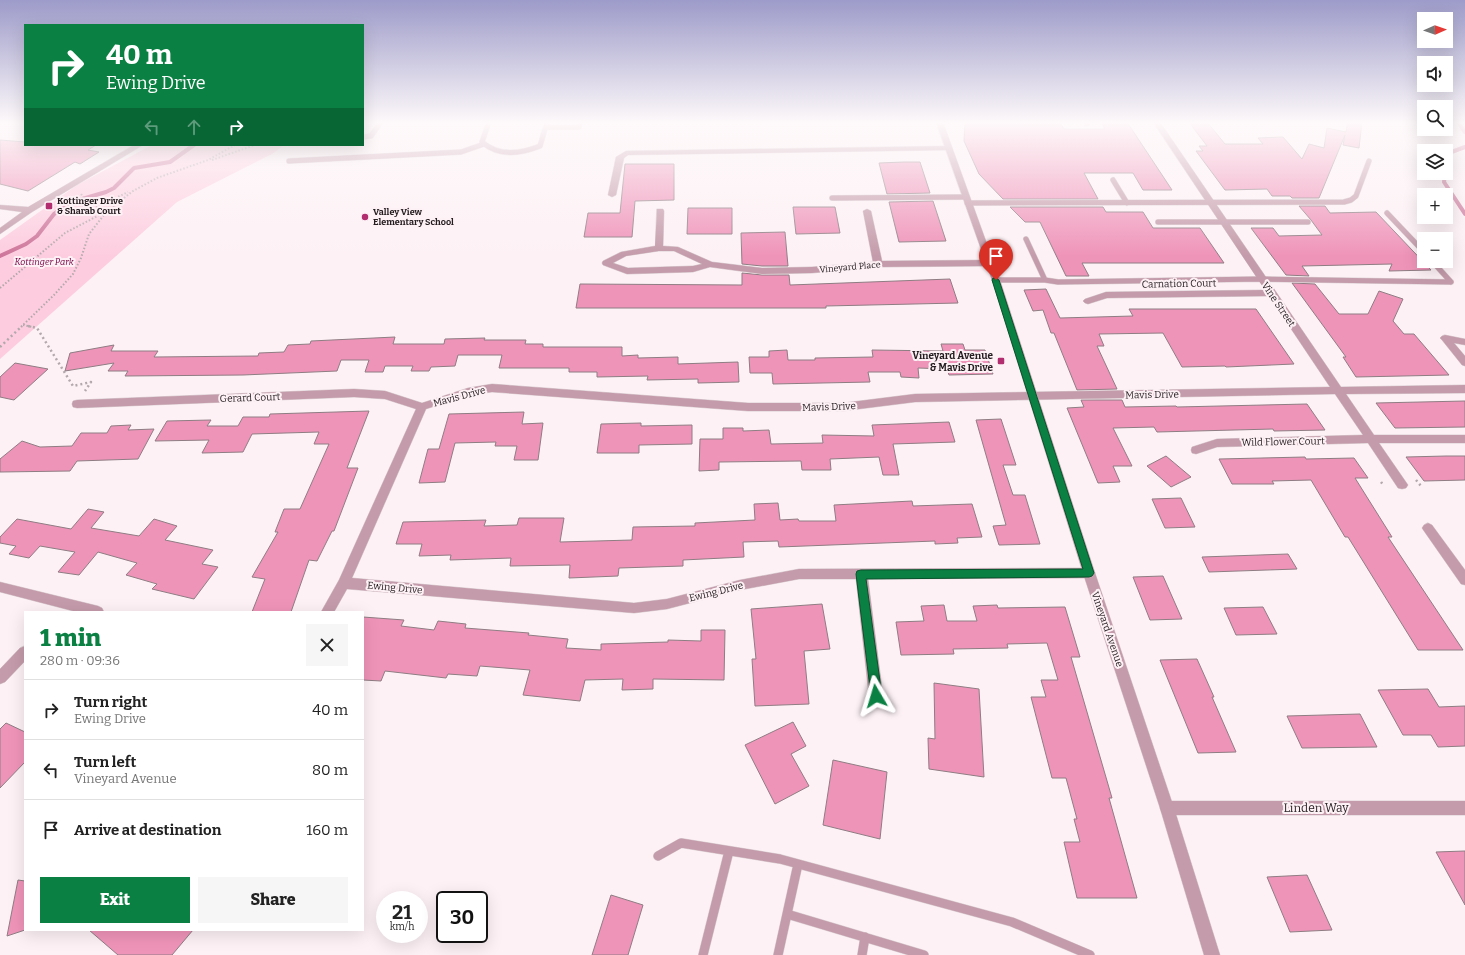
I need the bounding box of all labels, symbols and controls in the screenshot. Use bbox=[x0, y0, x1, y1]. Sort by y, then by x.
north arrow bbox=[1417, 12, 1453, 48]
map controls bbox=[1417, 12, 1453, 268]
text: 40 m bbox=[106, 38, 173, 71]
icon: right bbox=[40, 40, 92, 92]
button: sound bbox=[1417, 56, 1453, 92]
text: Ewing Drive bbox=[106, 72, 206, 94]
button: search bbox=[1417, 100, 1453, 136]
icon: left bbox=[141, 116, 163, 138]
icon: ahead bbox=[183, 116, 205, 138]
icon: right bbox=[225, 116, 247, 138]
button: layers bbox=[1417, 144, 1453, 180]
button: + bbox=[1417, 188, 1453, 224]
place label: Kottinger Drive & Sharab Court bbox=[57, 196, 123, 216]
marker: Kottinger Drive & Sharab Court bbox=[44, 201, 54, 211]
place label: Valley View Elementary School bbox=[373, 207, 454, 227]
marker: Valley View Elementary School bbox=[360, 212, 370, 222]
button: − bbox=[1417, 232, 1453, 268]
pin bbox=[979, 239, 1013, 280]
icon: arrive bbox=[985, 245, 1007, 267]
park label: Kottinger Park bbox=[14, 257, 74, 267]
street label: Vineyard Place bbox=[819, 259, 881, 275]
street label: Carnation Court bbox=[1142, 277, 1217, 291]
street label: Vine Street bbox=[1259, 280, 1298, 330]
place label: Vineyard Avenue & Mavis Drive bbox=[912, 350, 994, 374]
marker: Vineyard Avenue & Mavis Drive bbox=[996, 356, 1006, 366]
street label: Mavis Drive bbox=[432, 384, 487, 410]
street label: Mavis Drive bbox=[1125, 389, 1179, 401]
street label: Gerard Court bbox=[220, 391, 281, 405]
street label: Mavis Drive bbox=[802, 400, 856, 414]
street label: Wild Flower Court bbox=[1241, 435, 1325, 449]
street label: Ewing Drive bbox=[688, 579, 745, 604]
street label: Ewing Drive bbox=[367, 580, 423, 596]
street label: Vineyard Avenue bbox=[1089, 590, 1126, 669]
text: 1 min bbox=[40, 624, 101, 652]
button: close bbox=[306, 624, 348, 666]
text: 280 m · 09:36 bbox=[40, 653, 120, 668]
position arrow bbox=[855, 675, 897, 717]
text: Turn right bbox=[74, 693, 147, 711]
icon: right bbox=[40, 699, 62, 721]
text: 40 m bbox=[312, 701, 348, 719]
text: Ewing Drive bbox=[74, 711, 146, 726]
text: Turn left bbox=[74, 753, 136, 771]
icon: left bbox=[40, 759, 62, 781]
text: 80 m bbox=[312, 761, 348, 779]
text: Vineyard Avenue bbox=[74, 771, 177, 786]
street label: Linden Way bbox=[1283, 801, 1349, 815]
icon: arrive bbox=[40, 819, 62, 841]
text: Arrive at destination bbox=[74, 821, 221, 839]
text: 160 m bbox=[306, 821, 348, 839]
button: Exit bbox=[40, 877, 190, 923]
button: Share bbox=[198, 877, 348, 923]
speed limit sign: 30 bbox=[436, 891, 488, 943]
text: 21 bbox=[392, 900, 412, 924]
text: km/h bbox=[390, 921, 414, 933]

